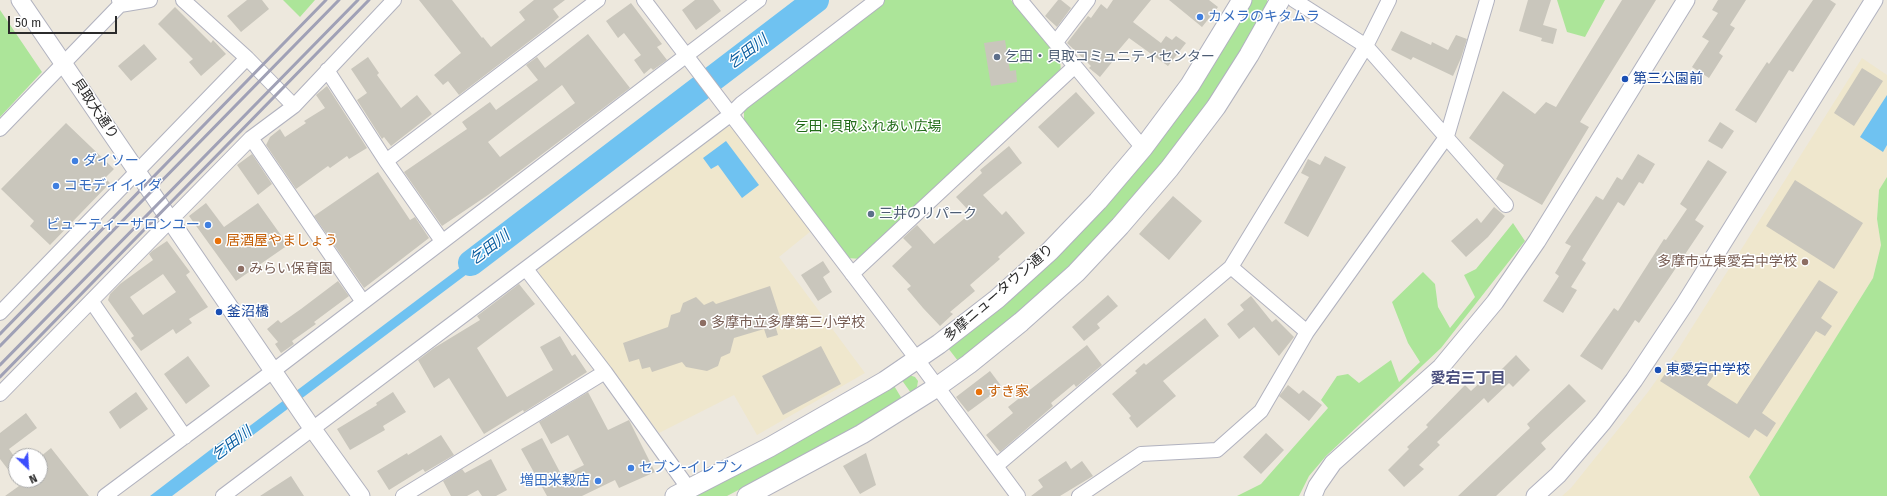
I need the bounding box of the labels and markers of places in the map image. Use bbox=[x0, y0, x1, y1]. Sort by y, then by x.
place label: カメラのキタムラ bbox=[1208, 9, 1320, 25]
marker: カメラのキタムラ bbox=[1195, 12, 1205, 22]
place label: 乞田・貝取コミュニティセンター bbox=[1005, 49, 1215, 65]
marker: 乞田・貝取コミュニティセンター bbox=[992, 52, 1002, 62]
place label: 第三公園前 bbox=[1633, 71, 1703, 87]
marker: 第三公園前 bbox=[1620, 74, 1630, 84]
place label: ダイソー bbox=[83, 153, 139, 169]
marker: ダイソー bbox=[70, 156, 80, 166]
place label: コモディイイダ bbox=[64, 178, 162, 194]
marker: コモディイイダ bbox=[51, 181, 61, 191]
place label: 三井のリパーク bbox=[879, 206, 977, 222]
marker: 三井のリパーク bbox=[866, 209, 876, 219]
place label: ビューティーサロンユー bbox=[46, 217, 200, 233]
marker: ビューティーサロンユー bbox=[203, 220, 213, 230]
place label: 居酒屋やましょう bbox=[226, 233, 338, 249]
marker: 居酒屋やましょう bbox=[213, 236, 223, 246]
place label: 多摩市立東愛宕中学校 bbox=[1657, 254, 1797, 270]
marker: 多摩市立東愛宕中学校 bbox=[1800, 257, 1810, 267]
place label: みらい保育園 bbox=[249, 261, 333, 277]
marker: みらい保育園 bbox=[236, 264, 246, 274]
place label: 釜沼橋 bbox=[227, 304, 269, 320]
marker: 釜沼橋 bbox=[214, 307, 224, 317]
place label: 多摩市立多摩第三小学校 bbox=[711, 315, 865, 331]
marker: 多摩市立多摩第三小学校 bbox=[698, 318, 708, 328]
place label: 東愛宕中学校 bbox=[1666, 362, 1750, 378]
marker: 東愛宕中学校 bbox=[1653, 365, 1663, 375]
place label: すき家 bbox=[987, 384, 1029, 400]
marker: すき家 bbox=[974, 387, 984, 397]
place label: セブン-イレブン bbox=[639, 460, 743, 476]
marker: セブン-イレブン bbox=[626, 463, 636, 473]
place label: 増田米穀店 bbox=[520, 473, 590, 489]
marker: 増田米穀店 bbox=[593, 476, 603, 486]

